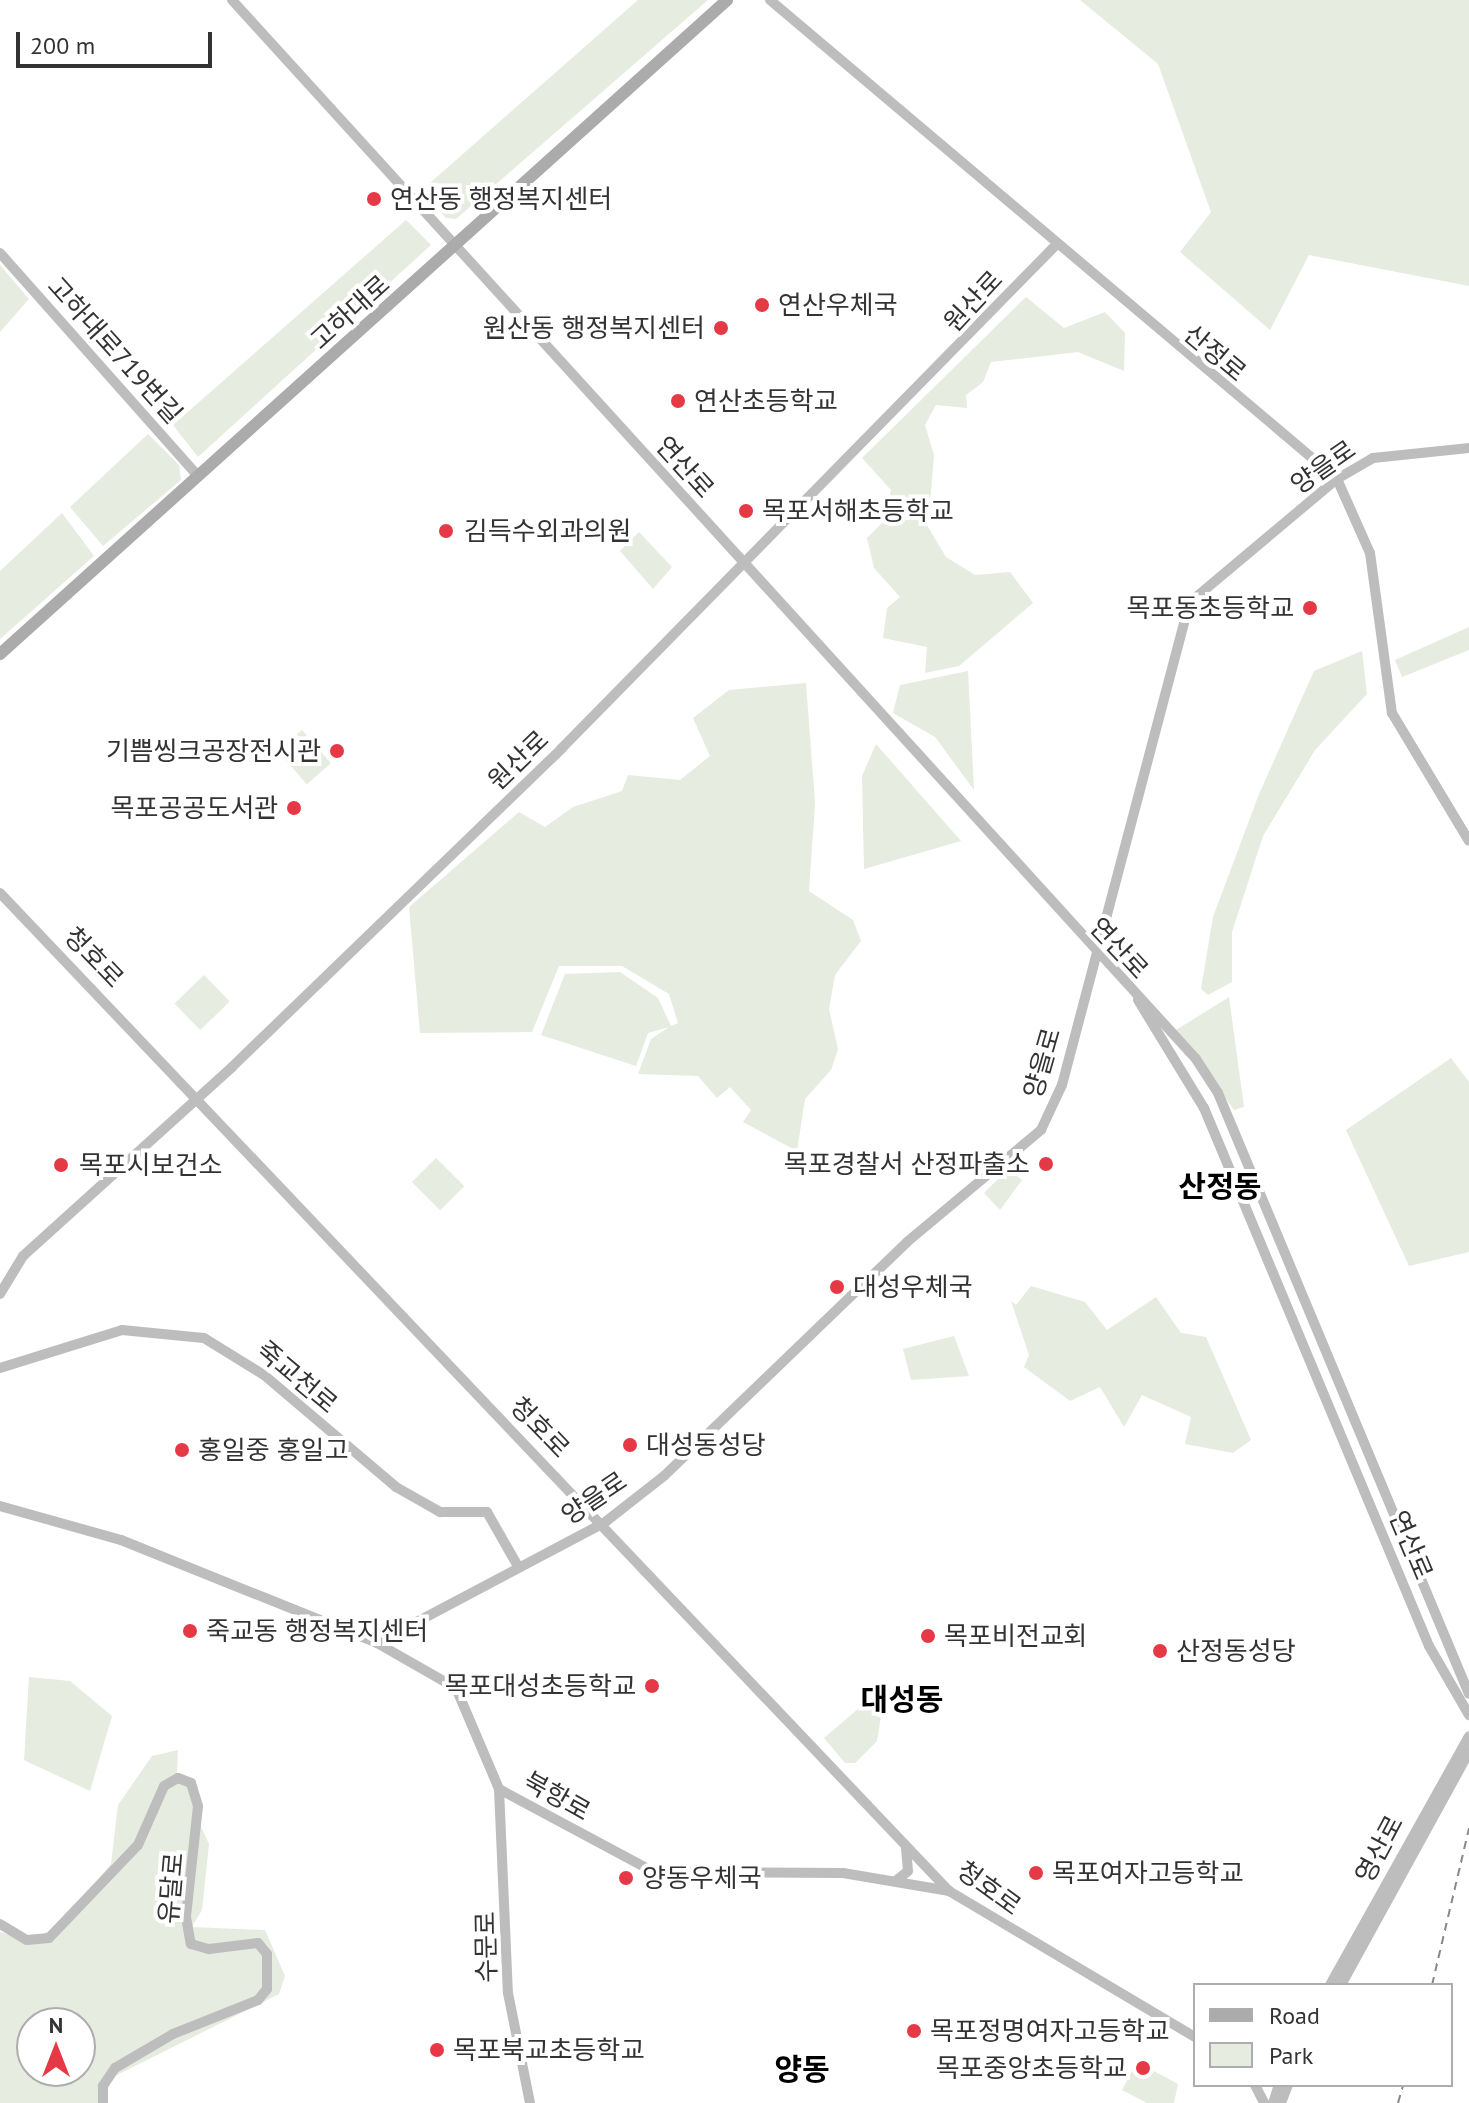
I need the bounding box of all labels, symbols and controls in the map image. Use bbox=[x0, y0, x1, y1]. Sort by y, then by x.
scale bar bbox=[20, 16, 216, 66]
text: 200 m bbox=[30, 30, 95, 61]
place label: 연산동 행정복지센터 bbox=[390, 183, 612, 215]
marker: 연산동 행정복지센터 bbox=[365, 190, 383, 208]
street label: 원산로 bbox=[937, 264, 1009, 338]
street label: 고하대로 bbox=[304, 268, 396, 356]
street label: 고하대로719번길 bbox=[41, 270, 189, 430]
place label: 연산우체국 bbox=[778, 289, 898, 321]
marker: 연산우체국 bbox=[753, 296, 771, 314]
place label: 원산동 행정복지센터 bbox=[483, 312, 705, 344]
street label: 산정로 bbox=[1177, 318, 1253, 388]
marker: 원산동 행정복지센터 bbox=[712, 319, 730, 337]
place label: 연산초등학교 bbox=[694, 385, 838, 417]
marker: 연산초등학교 bbox=[669, 392, 687, 410]
street label: 연산로 bbox=[649, 430, 721, 504]
street label: 양을로 bbox=[1285, 434, 1361, 500]
place label: 목포서해초등학교 bbox=[762, 495, 953, 527]
marker: 목포서해초등학교 bbox=[737, 502, 755, 520]
place label: 김득수외과의원 bbox=[464, 515, 631, 547]
marker: 김득수외과의원 bbox=[435, 520, 457, 542]
place label: 목포동초등학교 bbox=[1127, 592, 1294, 624]
marker: 목포동초등학교 bbox=[1301, 599, 1319, 617]
street label: 원산로 bbox=[481, 724, 555, 796]
place label: 기쁨씽크공장전시관 bbox=[106, 735, 321, 767]
marker: 기쁨씽크공장전시관 bbox=[328, 742, 346, 760]
place label: 목포공공도서관 bbox=[111, 792, 278, 824]
marker: 목포공공도서관 bbox=[285, 799, 303, 817]
street label: 연산로 bbox=[1083, 911, 1155, 985]
street label: 청호로 bbox=[58, 920, 130, 994]
street label: 양을로 bbox=[1017, 1024, 1067, 1102]
place label: 목포경찰서 산정파출소 bbox=[784, 1148, 1030, 1180]
place label: 목포시보건소 bbox=[79, 1149, 223, 1181]
marker: 목포시보건소 bbox=[50, 1154, 72, 1176]
marker: 목포경찰서 산정파출소 bbox=[1037, 1155, 1055, 1173]
district label: 산정동 bbox=[1179, 1168, 1261, 1204]
place label: 대성우체국 bbox=[853, 1271, 973, 1303]
marker: 대성우체국 bbox=[828, 1278, 846, 1296]
street label: 죽교천로 bbox=[250, 1334, 344, 1420]
street label: 청호로 bbox=[504, 1390, 576, 1464]
place label: 대성동성당 bbox=[646, 1429, 766, 1461]
place label: 홍일중 홍일고 bbox=[198, 1434, 348, 1466]
marker: 대성동성당 bbox=[621, 1436, 639, 1454]
marker: 홍일중 홍일고 bbox=[173, 1441, 191, 1459]
street label: 양을로 bbox=[556, 1465, 632, 1531]
street label: 연산로 bbox=[1383, 1506, 1439, 1584]
place label: 죽교동 행정복지센터 bbox=[206, 1615, 428, 1647]
place label: 목포비전교회 bbox=[944, 1620, 1088, 1652]
marker: 죽교동 행정복지센터 bbox=[181, 1622, 199, 1640]
marker: 목포비전교회 bbox=[919, 1627, 937, 1645]
place label: 산정동성당 bbox=[1176, 1635, 1296, 1667]
marker: 산정동성당 bbox=[1151, 1642, 1169, 1660]
place label: 목포대성초등학교 bbox=[445, 1670, 636, 1702]
marker: 목포대성초등학교 bbox=[643, 1677, 661, 1695]
district label: 대성동 bbox=[861, 1681, 943, 1717]
street label: 북항로 bbox=[518, 1765, 596, 1827]
street label: 영산로 bbox=[1348, 1810, 1410, 1888]
street label: 유달로 bbox=[152, 1851, 190, 1925]
street label: 청호로 bbox=[951, 1854, 1027, 1922]
place label: 목포여자고등학교 bbox=[1052, 1857, 1243, 1889]
place label: 양동우체국 bbox=[642, 1862, 762, 1894]
marker: 목포여자고등학교 bbox=[1027, 1864, 1045, 1882]
marker: 양동우체국 bbox=[617, 1869, 635, 1887]
street label: 수문로 bbox=[470, 1911, 502, 1983]
legend bbox=[1193, 1983, 1453, 2087]
text: Road bbox=[1269, 2000, 1320, 2031]
north arrow bbox=[16, 2007, 96, 2087]
text: N bbox=[49, 2011, 63, 2039]
place label: 목포정명여자고등학교 bbox=[930, 2015, 1169, 2047]
marker: 목포정명여자고등학교 bbox=[905, 2022, 923, 2040]
place label: 목포북교초등학교 bbox=[453, 2034, 644, 2066]
text: Park bbox=[1269, 2040, 1313, 2071]
marker: 목포북교초등학교 bbox=[428, 2041, 446, 2059]
district label: 양동 bbox=[774, 2051, 830, 2087]
place label: 목포중앙초등학교 bbox=[936, 2052, 1127, 2084]
marker: 목포중앙초등학교 bbox=[1134, 2059, 1152, 2077]

